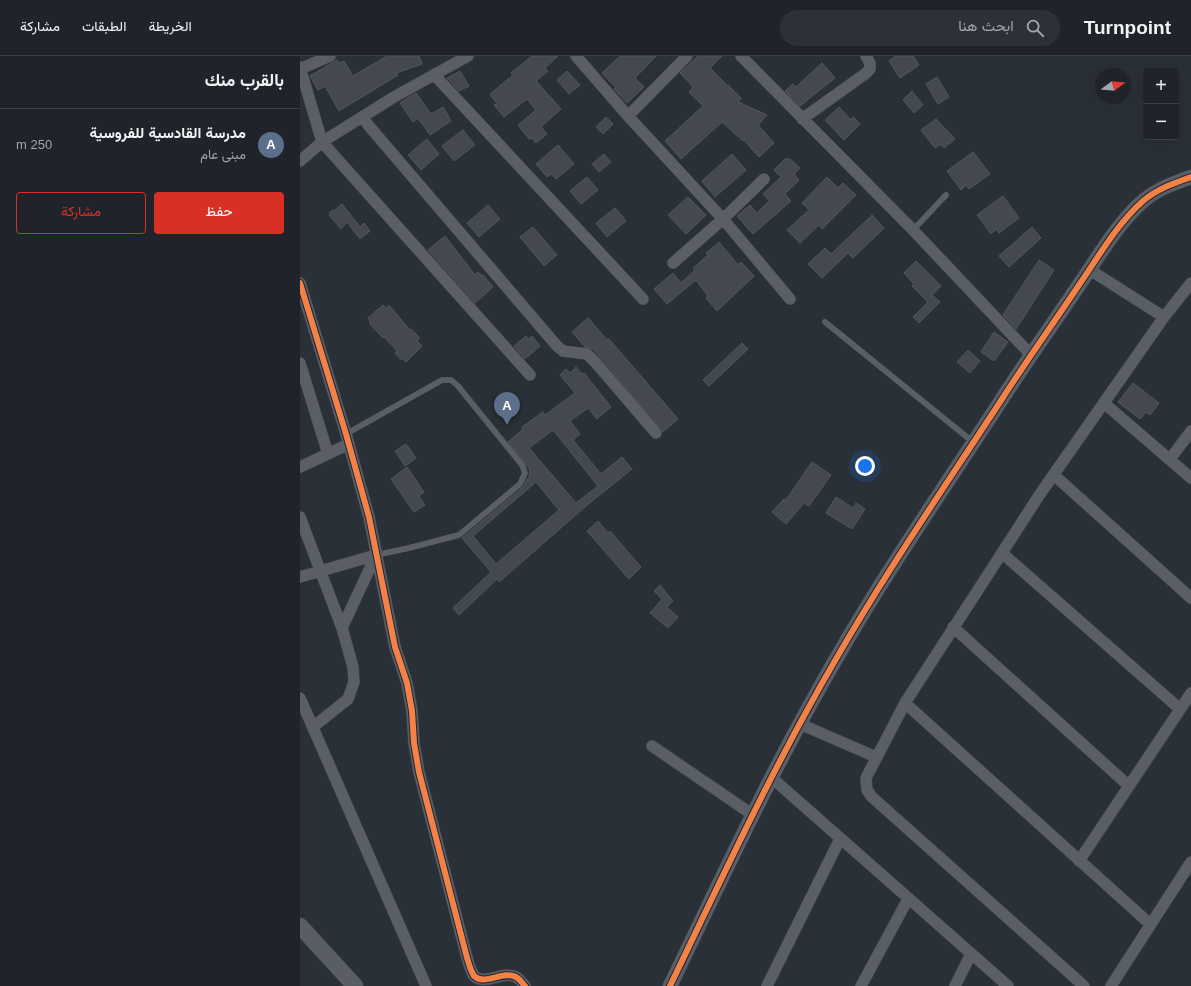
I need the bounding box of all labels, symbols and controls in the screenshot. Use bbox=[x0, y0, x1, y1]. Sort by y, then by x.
search box bbox=[780, 10, 1060, 46]
text: ابحث هنا bbox=[958, 17, 1014, 34]
icon: search bbox=[1024, 17, 1046, 39]
text: Turnpoint bbox=[1084, 17, 1171, 38]
text: مشاركة bbox=[20, 18, 60, 34]
text: الطبقات bbox=[82, 18, 126, 34]
text: الخريطة bbox=[148, 18, 192, 34]
north arrow bbox=[1095, 68, 1131, 104]
map controls bbox=[1143, 68, 1179, 140]
button: + bbox=[1143, 68, 1179, 104]
text: بالقرب منك bbox=[205, 71, 284, 90]
button: − bbox=[1143, 104, 1179, 140]
text: مدرسة القادسية للفروسية bbox=[89, 124, 246, 141]
text: 250 m bbox=[16, 137, 52, 152]
text: A bbox=[266, 137, 276, 152]
text: مبنى عام bbox=[200, 147, 246, 162]
button: مشاركة bbox=[16, 192, 146, 234]
button: حفظ bbox=[154, 192, 284, 234]
pin: A bbox=[494, 392, 520, 425]
your location bbox=[855, 456, 875, 476]

